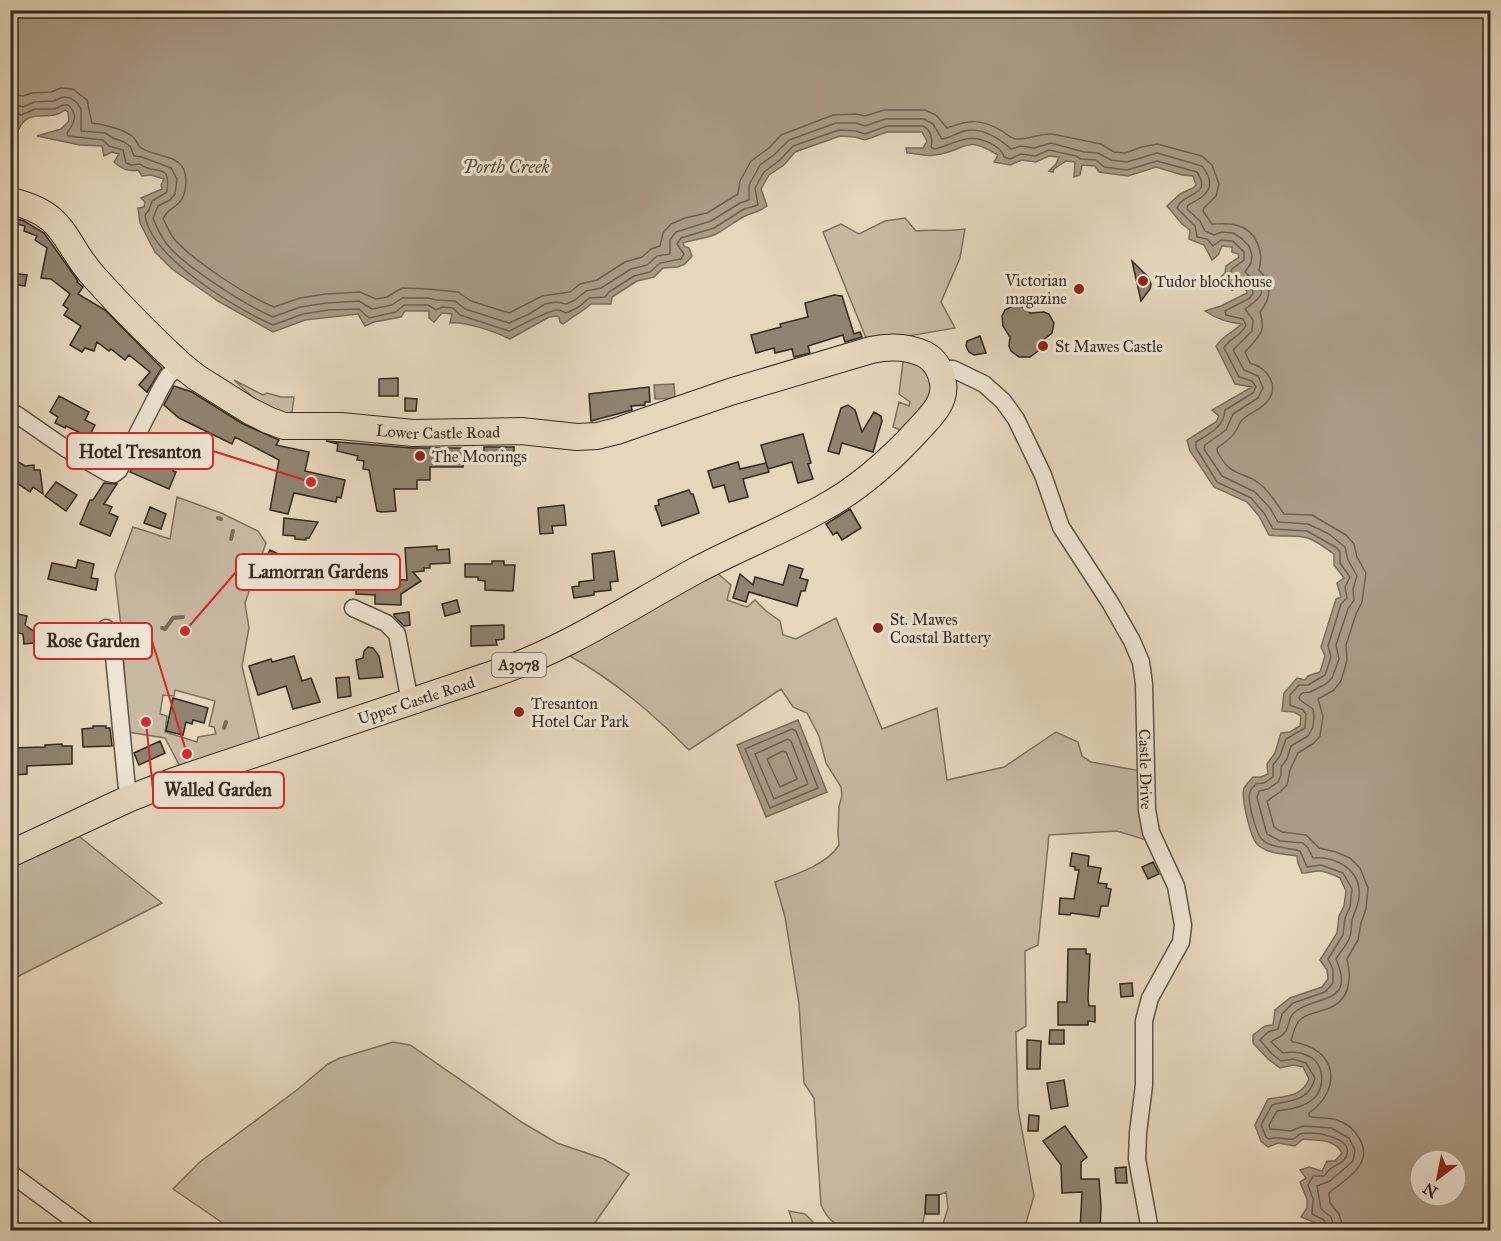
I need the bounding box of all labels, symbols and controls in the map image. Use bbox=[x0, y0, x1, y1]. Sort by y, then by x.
water label: Porth Creek bbox=[462, 156, 550, 178]
place label: Victorian magazine bbox=[1004, 271, 1067, 309]
place label: Tudor blockhouse bbox=[1155, 272, 1273, 291]
marker: Tudor blockhouse bbox=[1136, 274, 1150, 288]
marker: Victorian magazine bbox=[1072, 282, 1086, 296]
place label: St Mawes Castle bbox=[1055, 337, 1163, 356]
marker: St Mawes Castle bbox=[1036, 339, 1050, 353]
street label: Lower Castle Road bbox=[375, 420, 500, 443]
callout: Hotel Tresanton bbox=[67, 433, 213, 469]
text: Hotel Tresanton bbox=[79, 441, 201, 463]
place label: The Moorings bbox=[432, 447, 527, 467]
marker: The Moorings bbox=[413, 449, 427, 463]
callout: Lamorran Gardens bbox=[236, 554, 400, 590]
text: Lamorran Gardens bbox=[248, 561, 388, 583]
place label: St. Mawes Coastal Battery bbox=[890, 610, 991, 647]
marker: St. Mawes Coastal Battery bbox=[871, 621, 885, 635]
callout: Rose Garden bbox=[34, 623, 152, 659]
text: Rose Garden bbox=[46, 630, 140, 652]
road number: A3078 bbox=[492, 653, 546, 677]
street label: Upper Castle Road bbox=[355, 673, 477, 728]
place label: Tresanton Hotel Car Park bbox=[531, 694, 630, 731]
marker: Tresanton Hotel Car Park bbox=[512, 705, 526, 719]
street label: Castle Drive bbox=[1135, 729, 1156, 810]
callout: Walled Garden bbox=[153, 772, 284, 808]
text: Walled Garden bbox=[164, 779, 272, 801]
north arrow bbox=[1408, 1148, 1468, 1208]
text: N bbox=[1419, 1178, 1441, 1202]

